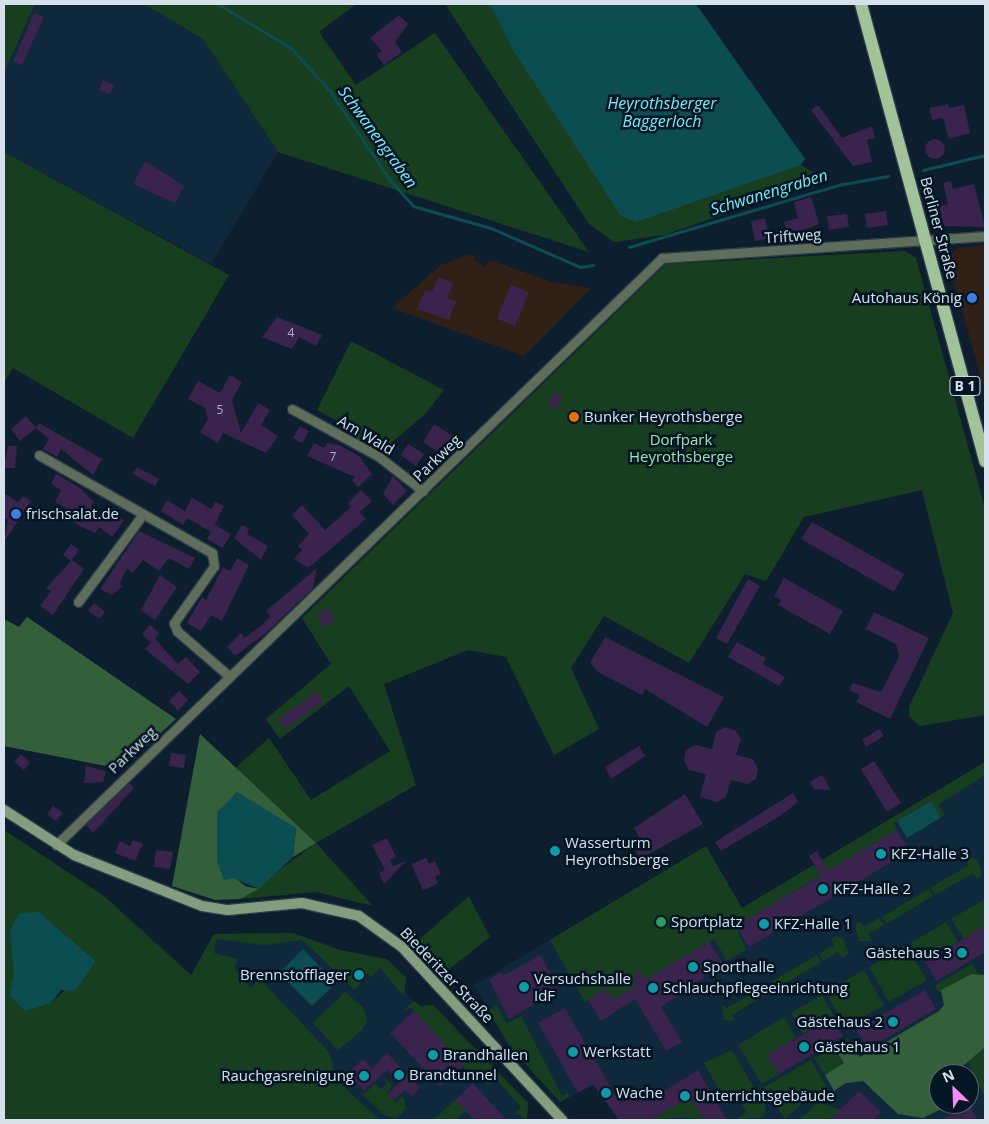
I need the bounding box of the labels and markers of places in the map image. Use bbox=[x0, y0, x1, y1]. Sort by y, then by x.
place label: Autohaus König bbox=[852, 289, 962, 307]
marker: Autohaus König bbox=[966, 292, 978, 304]
place label: Bunker Heyrothsberge bbox=[584, 408, 743, 426]
marker: Bunker Heyrothsberge bbox=[568, 411, 580, 423]
place label: frischsalat.de bbox=[26, 505, 119, 523]
marker: frischsalat.de bbox=[10, 508, 22, 520]
place label: Wasserturm Heyrothsberge bbox=[565, 833, 669, 868]
marker: Wasserturm Heyrothsberge bbox=[549, 845, 561, 857]
place label: KFZ-Halle 3 bbox=[891, 845, 969, 863]
marker: KFZ-Halle 3 bbox=[875, 848, 887, 860]
place label: KFZ-Halle 2 bbox=[833, 880, 911, 898]
marker: KFZ-Halle 2 bbox=[817, 883, 829, 895]
place label: Sportplatz bbox=[671, 913, 743, 931]
place label: KFZ-Halle 1 bbox=[774, 915, 852, 933]
marker: Sportplatz bbox=[655, 916, 667, 928]
marker: KFZ-Halle 1 bbox=[758, 918, 770, 930]
place label: Gästehaus 3 bbox=[865, 944, 952, 962]
marker: Gästehaus 3 bbox=[956, 947, 968, 959]
place label: Sporthalle bbox=[703, 958, 774, 976]
marker: Sporthalle bbox=[687, 961, 699, 973]
place label: Brennstofflager bbox=[240, 966, 349, 984]
marker: Brennstofflager bbox=[353, 969, 365, 981]
place label: Versuchshalle IdF bbox=[534, 969, 631, 1004]
place label: Schlauchpflegeeinrichtung bbox=[663, 979, 848, 997]
marker: Versuchshalle IdF bbox=[518, 981, 530, 993]
marker: Schlauchpflegeeinrichtung bbox=[647, 982, 659, 994]
place label: Gästehaus 2 bbox=[796, 1013, 883, 1031]
marker: Gästehaus 2 bbox=[887, 1016, 899, 1028]
place label: Gästehaus 1 bbox=[814, 1038, 901, 1056]
marker: Gästehaus 1 bbox=[798, 1041, 810, 1053]
place label: Werkstatt bbox=[583, 1043, 651, 1061]
place label: Brandhallen bbox=[443, 1046, 528, 1064]
marker: Werkstatt bbox=[567, 1046, 579, 1058]
marker: Brandhallen bbox=[427, 1049, 439, 1061]
place label: Brandtunnel bbox=[409, 1066, 497, 1084]
place label: Rauchgasreinigung bbox=[221, 1067, 354, 1085]
marker: Brandtunnel bbox=[393, 1069, 405, 1081]
marker: Rauchgasreinigung bbox=[358, 1070, 370, 1082]
place label: Wache bbox=[616, 1084, 663, 1102]
marker: Wache bbox=[600, 1087, 612, 1099]
place label: Unterrichtsgebäude bbox=[695, 1087, 835, 1105]
marker: Unterrichtsgebäude bbox=[679, 1090, 691, 1102]

